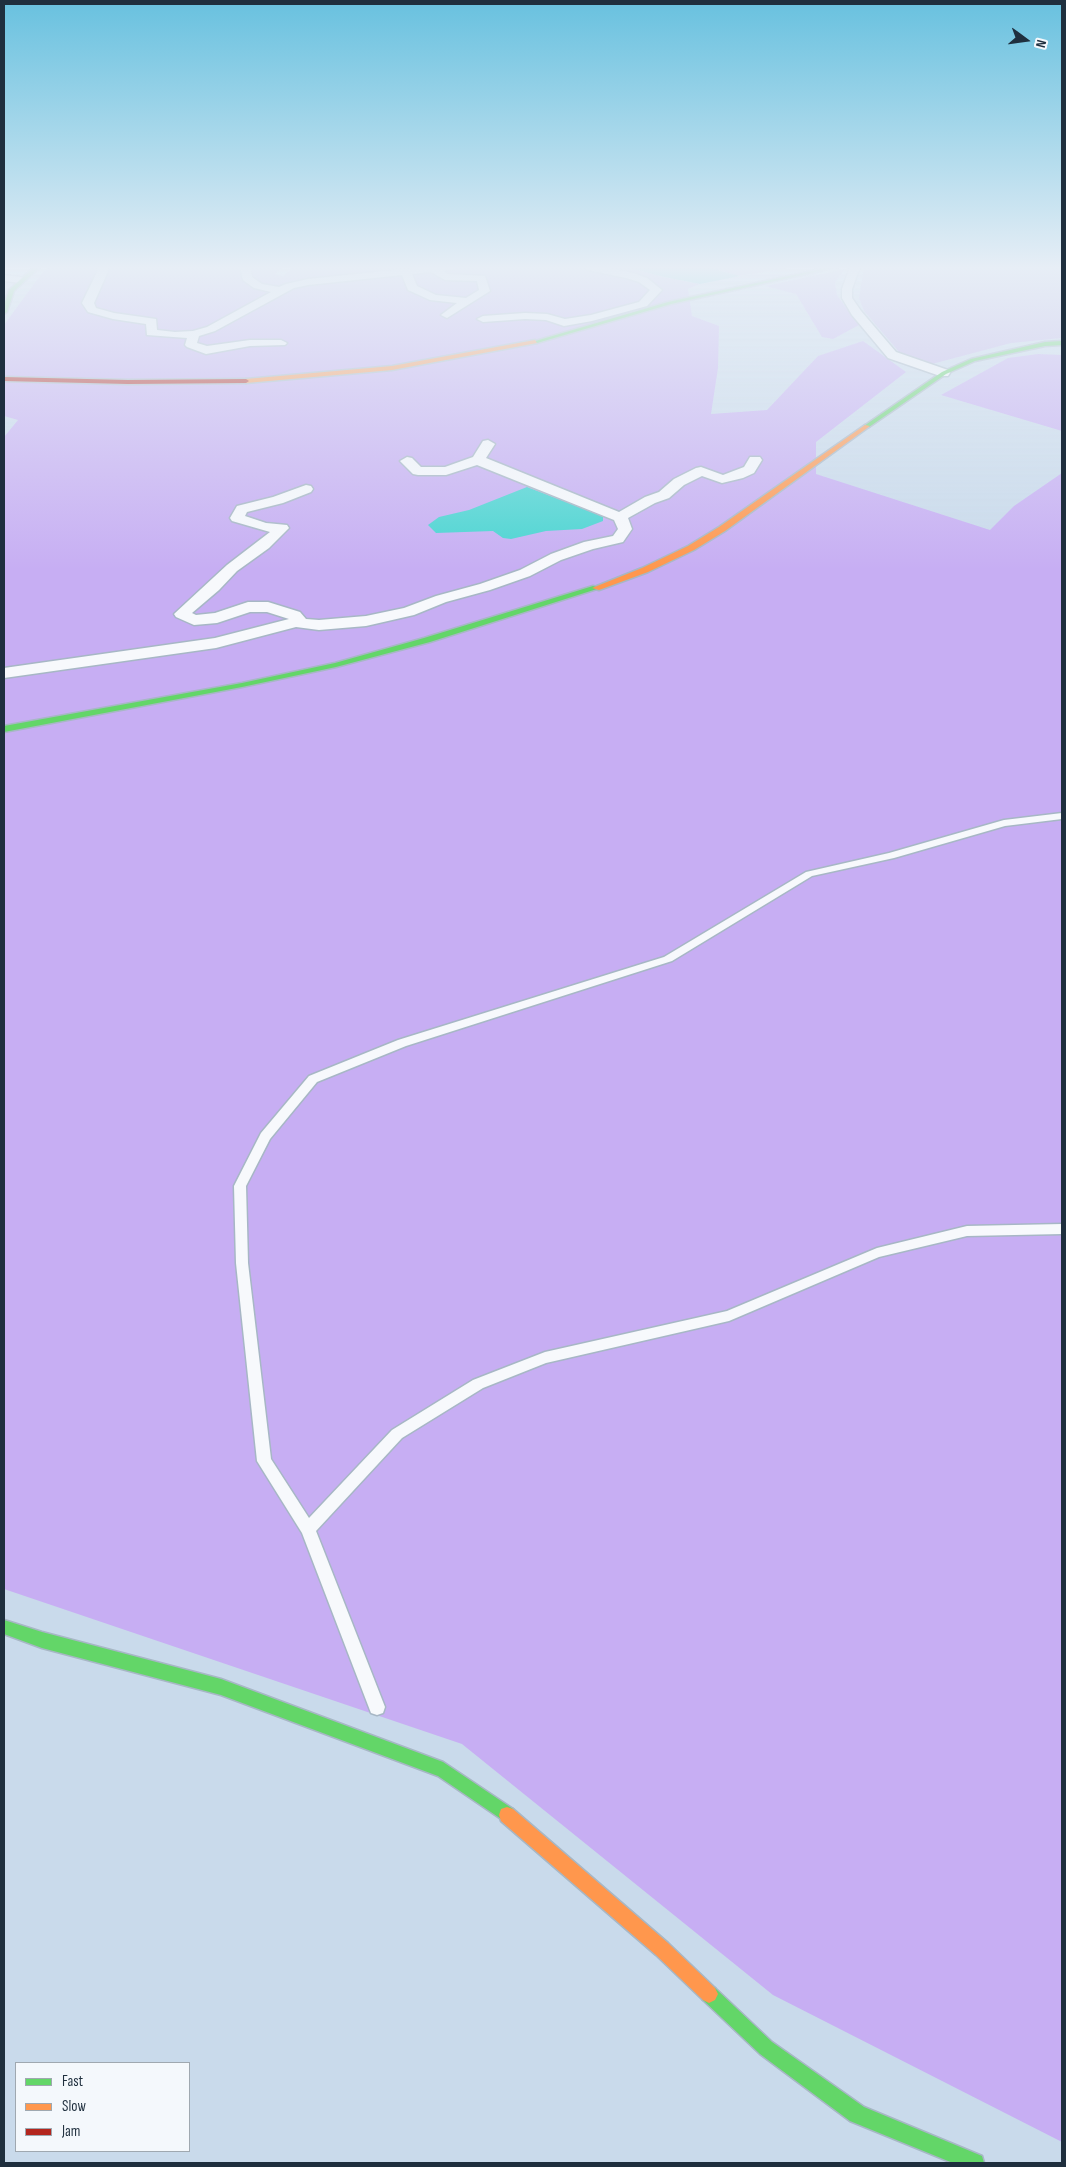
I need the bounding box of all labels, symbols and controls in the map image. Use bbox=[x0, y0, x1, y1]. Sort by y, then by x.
north arrow bbox=[1001, 15, 1051, 65]
text: N bbox=[1032, 38, 1050, 49]
legend bbox=[15, 2062, 190, 2152]
text: Fast bbox=[62, 2072, 83, 2091]
text: Slow bbox=[62, 2097, 86, 2116]
text: Jam bbox=[62, 2122, 80, 2141]

